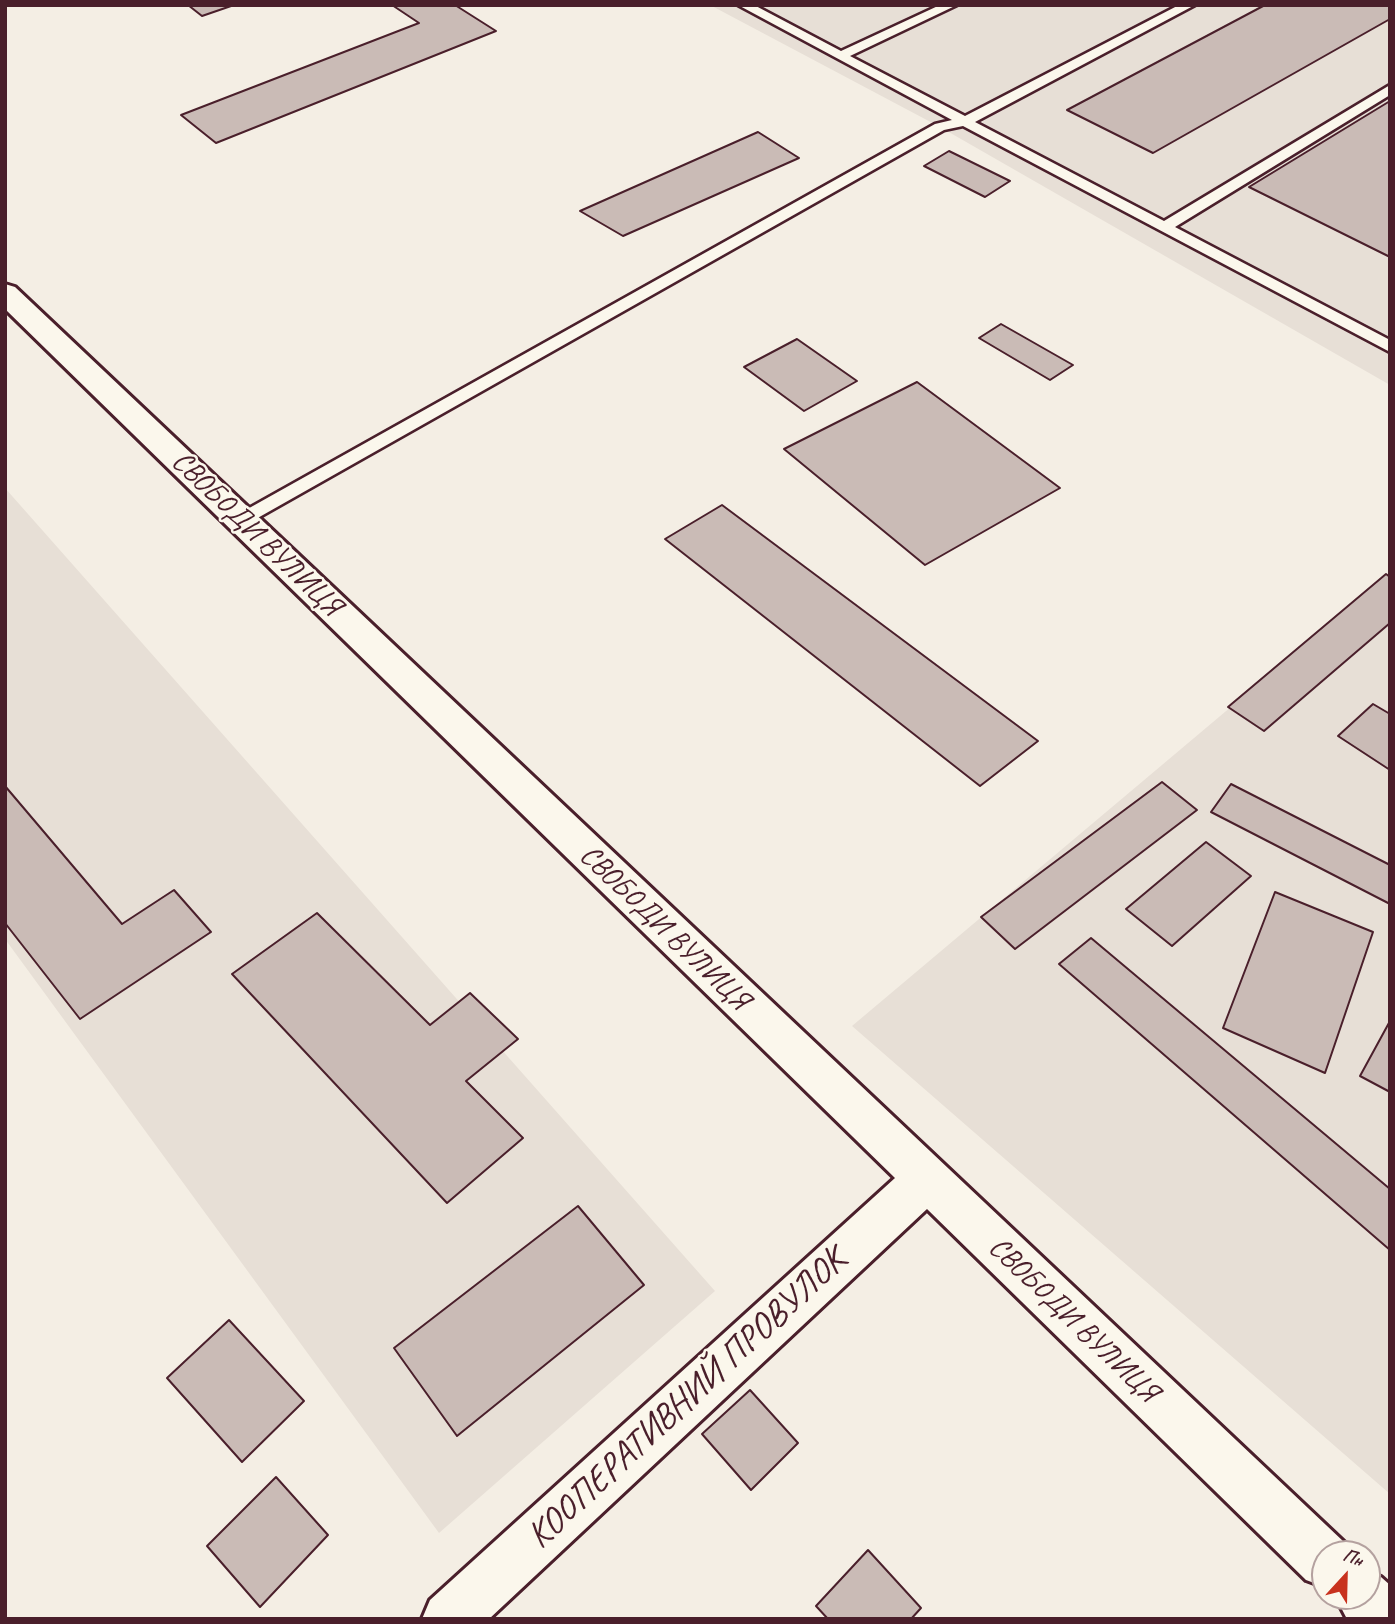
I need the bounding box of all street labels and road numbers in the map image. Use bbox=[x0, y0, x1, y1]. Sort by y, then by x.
street label: СВОБОДИ ВУЛИЦЯ bbox=[163, 444, 349, 624]
street label: СВОБОДИ ВУЛИЦЯ bbox=[571, 838, 757, 1018]
street label: СВОБОДИ ВУЛИЦЯ bbox=[980, 1230, 1166, 1410]
street label: КООПЕРАТИВНИЙ ПРОВУЛОК bbox=[518, 1240, 856, 1558]

